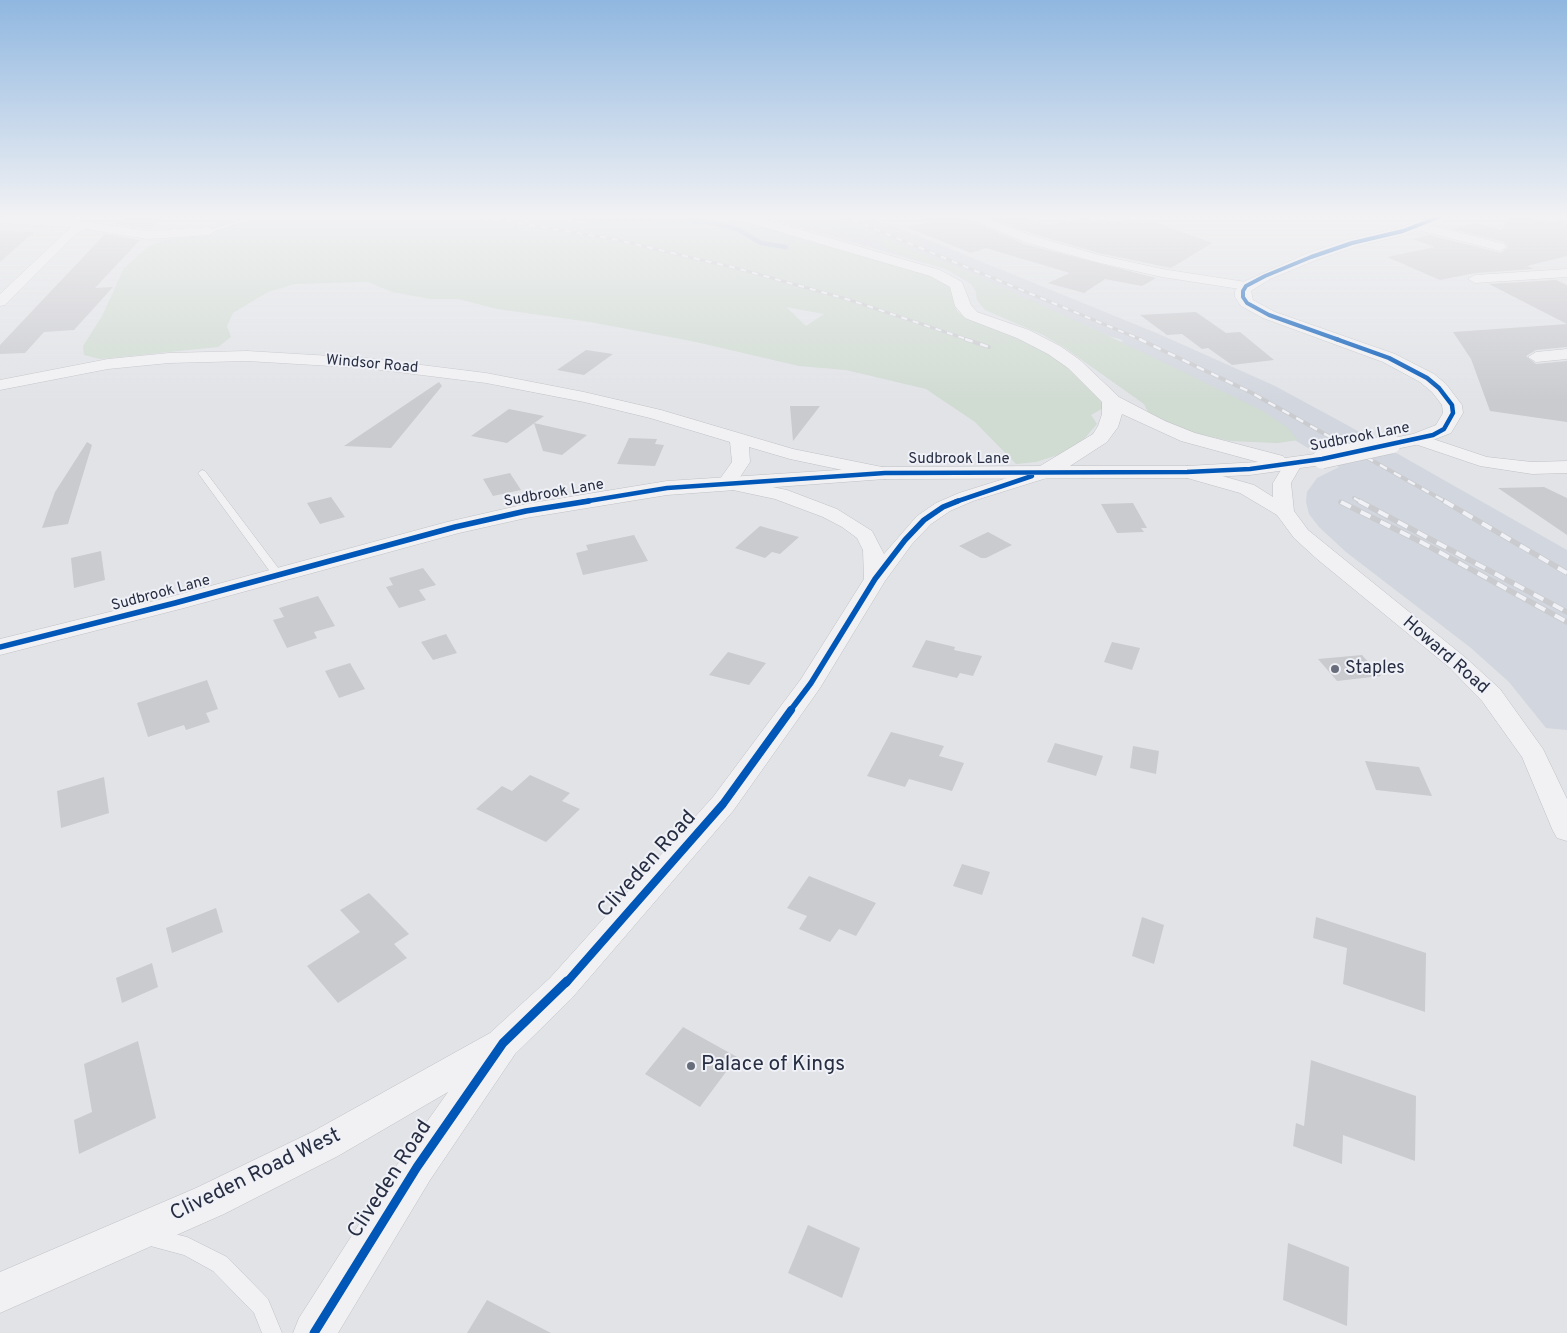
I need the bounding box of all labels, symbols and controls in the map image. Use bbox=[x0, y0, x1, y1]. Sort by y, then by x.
street label: Windsor Road bbox=[325, 352, 419, 378]
street label: Sudbrook Lane bbox=[1309, 420, 1411, 456]
street label: Sudbrook Lane bbox=[908, 451, 1010, 469]
street label: Sudbrook Lane bbox=[503, 476, 605, 512]
street label: Sudbrook Lane bbox=[110, 572, 212, 616]
street label: Howard Road bbox=[1397, 613, 1493, 699]
place label: Staples bbox=[1345, 658, 1405, 680]
marker: Staples bbox=[1329, 663, 1341, 675]
street label: Cliveden Road bbox=[593, 806, 703, 924]
place label: Palace of Kings bbox=[701, 1053, 845, 1079]
marker: Palace of Kings bbox=[685, 1060, 697, 1072]
street label: Cliveden Road bbox=[344, 1116, 438, 1244]
street label: Cliveden Road West bbox=[167, 1124, 345, 1228]

